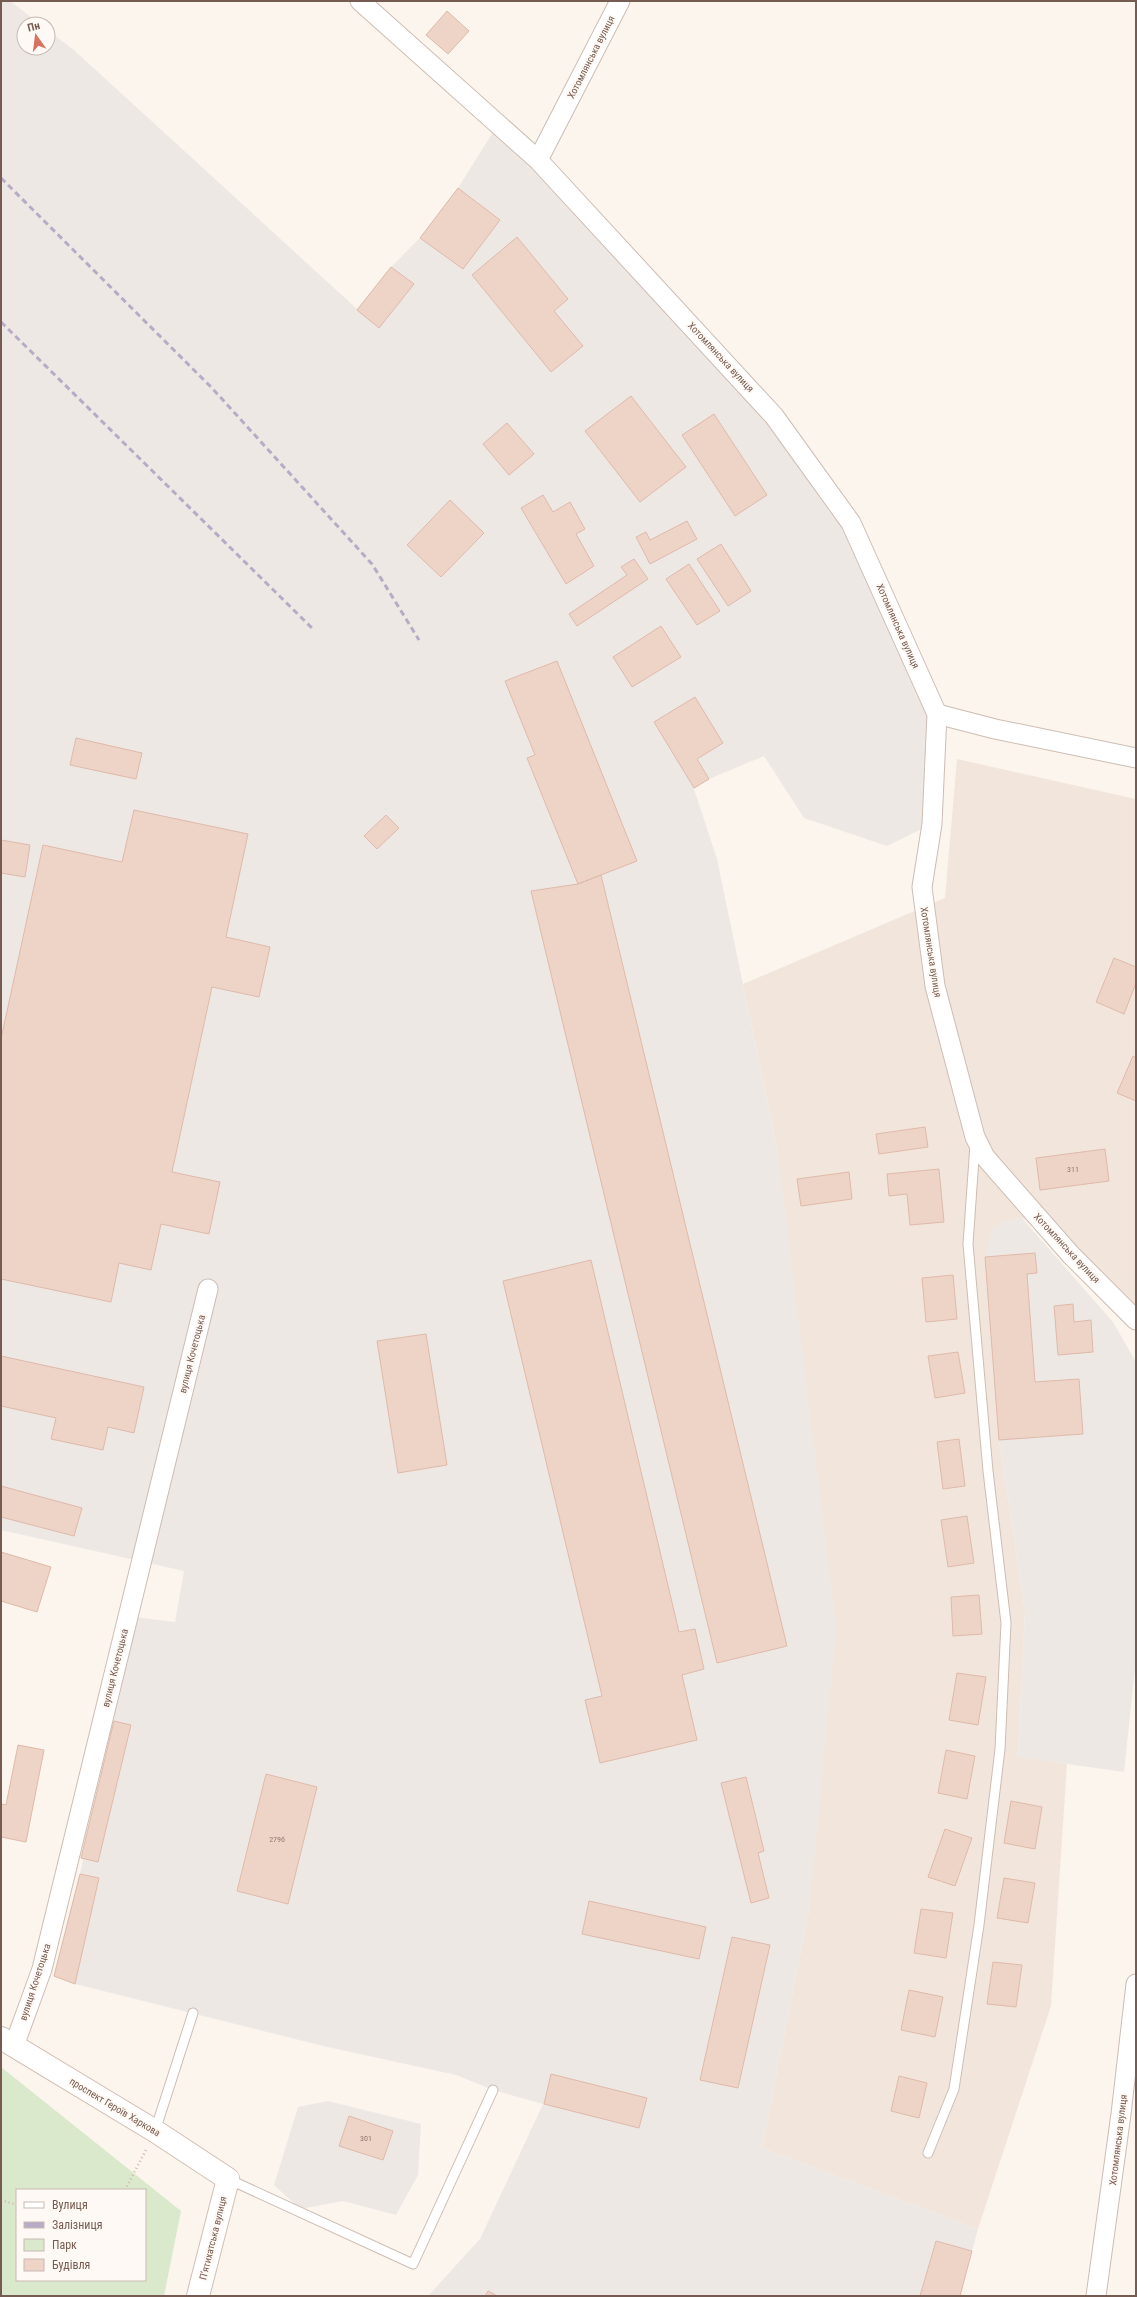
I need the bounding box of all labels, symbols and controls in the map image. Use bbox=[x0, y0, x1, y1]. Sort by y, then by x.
street label: Хотомлянська вулиця bbox=[565, 14, 617, 100]
north arrow bbox=[16, 16, 56, 56]
text: Пн bbox=[26, 19, 41, 35]
street label: Хотомлянська вулиця bbox=[686, 320, 756, 394]
street label: Хотомлянська вулиця bbox=[874, 582, 922, 670]
street label: Хотомлянська вулиця bbox=[918, 906, 944, 998]
house number: 311 bbox=[1067, 1165, 1079, 1174]
street label: Хотомлянська вулиця bbox=[1032, 1211, 1102, 1285]
street label: вулиця Кочетоцька bbox=[177, 1314, 207, 1394]
street label: вулиця Кочетоцька bbox=[100, 1628, 130, 1708]
house number: 279б bbox=[269, 1835, 285, 1844]
street label: вулиця Кочетоцька bbox=[17, 1942, 53, 2022]
street label: проспект Героїв Харкова bbox=[68, 2076, 163, 2139]
street label: Хотомлянська вулиця bbox=[1107, 2094, 1129, 2186]
house number: 301 bbox=[360, 2134, 372, 2143]
legend bbox=[16, 2189, 146, 2281]
street label: П’ятихатська вулиця bbox=[197, 2195, 229, 2281]
text: Вулиця bbox=[52, 2198, 88, 2212]
text: Залізниця bbox=[52, 2218, 103, 2232]
text: Парк bbox=[52, 2238, 77, 2252]
text: Будівля bbox=[52, 2258, 90, 2272]

